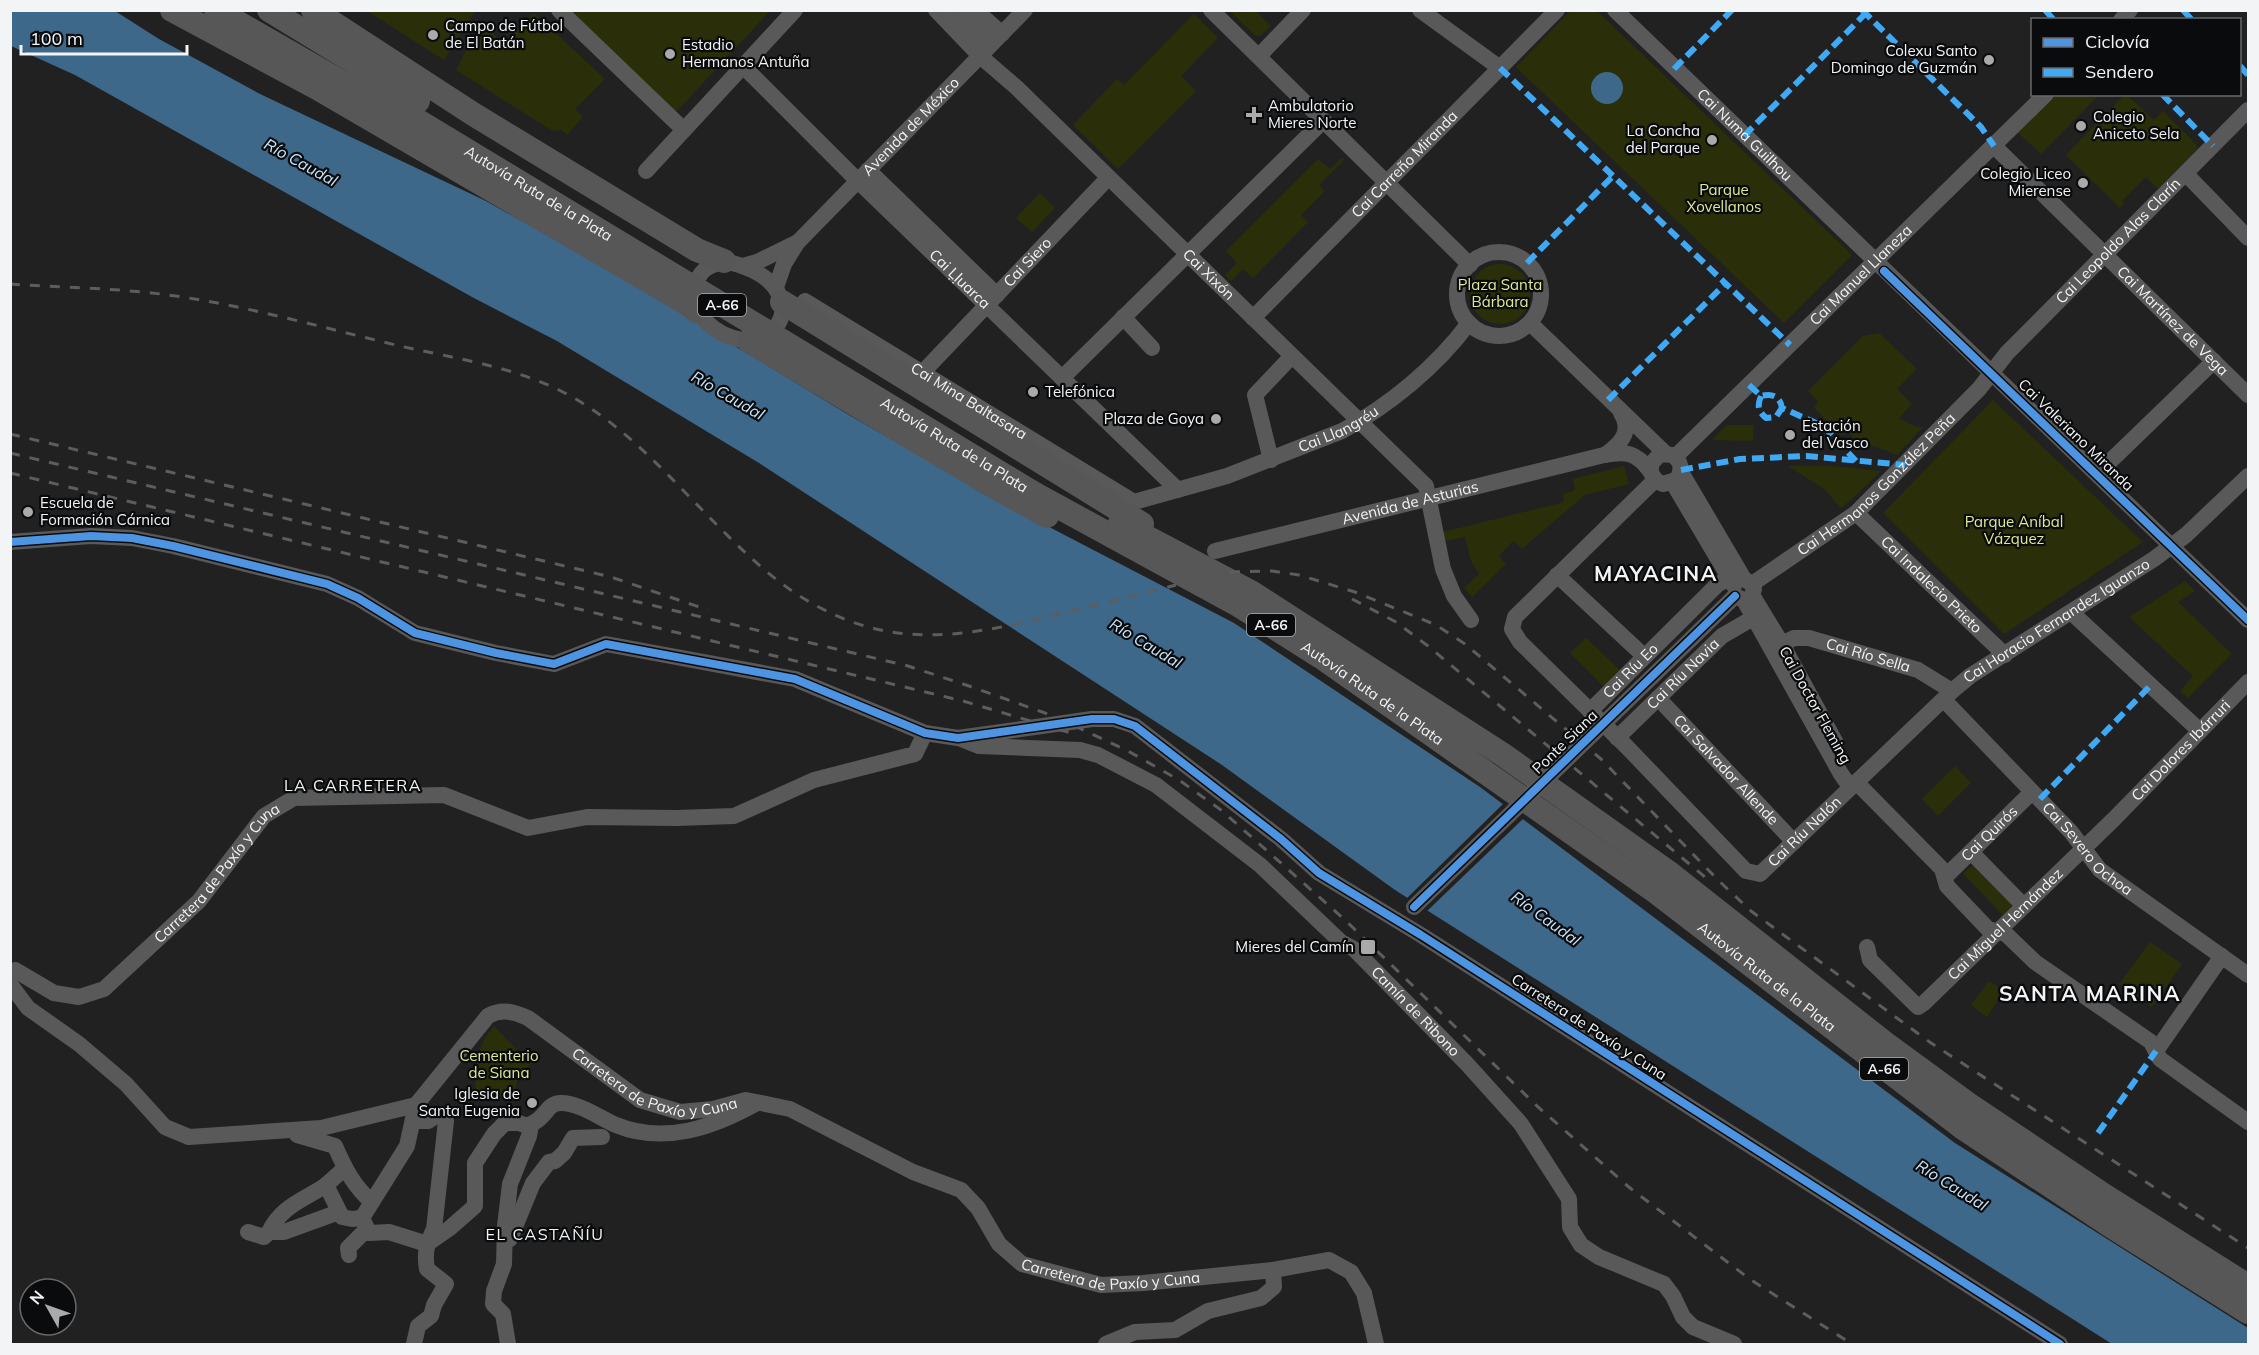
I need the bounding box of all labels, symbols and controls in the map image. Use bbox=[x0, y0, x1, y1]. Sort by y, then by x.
place label: Campo de Fútbol de El Batán bbox=[445, 16, 563, 52]
scale bar bbox=[21, 18, 188, 56]
legend bbox=[2031, 18, 2241, 96]
text: 100 m bbox=[30, 27, 83, 50]
marker: Campo de Fútbol de El Batán bbox=[426, 28, 440, 42]
text: Ciclovía bbox=[2085, 30, 2150, 53]
place label: Estadio Hermanos Antuña bbox=[682, 35, 810, 71]
place label: Colexu Santo Domingo de Guzmán bbox=[1831, 41, 1977, 77]
marker: Estadio Hermanos Antuña bbox=[663, 47, 677, 61]
marker: Colexu Santo Domingo de Guzmán bbox=[1982, 53, 1996, 67]
text: Sendero bbox=[2085, 60, 2154, 83]
street label: Avenida de México bbox=[858, 73, 963, 179]
street label: Cai Numa Guilhou bbox=[1693, 84, 1797, 185]
place label: Ambulatorio Mieres Norte bbox=[1268, 96, 1356, 132]
marker: Ambulatorio Mieres Norte bbox=[1245, 106, 1263, 124]
street label: Cai Carreño Miranda bbox=[1347, 106, 1462, 222]
place label: Colegio Aniceto Sela bbox=[2093, 107, 2180, 143]
marker: Colegio Aniceto Sela bbox=[2074, 119, 2088, 133]
place label: La Concha del Parque bbox=[1626, 121, 1700, 157]
marker: La Concha del Parque bbox=[1705, 133, 1719, 147]
water label: Río Caudal bbox=[261, 134, 341, 190]
street label: Autovía Ruta de la Plata bbox=[461, 141, 616, 245]
place label: Colegio Liceo Mierense bbox=[1980, 164, 2071, 200]
street label: Cai Leopoldo Alas Clarín bbox=[2051, 174, 2184, 308]
marker: Colegio Liceo Mierense bbox=[2076, 176, 2090, 190]
park label: Parque Xovellanos bbox=[1686, 180, 1762, 216]
street label: Cai Manuel Llaneza bbox=[1805, 220, 1916, 329]
street label: Cai Siero bbox=[999, 233, 1055, 291]
street label: Cai Ḷḷuarca bbox=[925, 245, 995, 313]
street label: Cai Xixón bbox=[1179, 245, 1239, 304]
street label: Cai Martínez de Vega bbox=[2113, 262, 2233, 379]
park label: Plaza Santa Bárbara bbox=[1458, 275, 1542, 311]
road number: A-66 bbox=[698, 294, 746, 316]
street label: Cai Mina Baltasara bbox=[908, 358, 1031, 443]
water label: Río Caudal bbox=[688, 366, 768, 424]
street label: Cai Valeriano Miranda bbox=[2014, 374, 2138, 495]
place label: Telefónica bbox=[1045, 382, 1115, 401]
marker: Telefónica bbox=[1026, 385, 1040, 399]
street label: Autovía Ruta de la Plata bbox=[877, 393, 1032, 497]
street label: Cai Llangréu bbox=[1295, 401, 1382, 456]
street label: Cai Hermanos González Peña bbox=[1793, 408, 1959, 559]
place label: Plaza de Goya bbox=[1104, 409, 1204, 428]
marker: Plaza de Goya bbox=[1209, 412, 1223, 426]
place label: Estación del Vasco bbox=[1802, 416, 1869, 452]
marker: Estación del Vasco bbox=[1783, 428, 1797, 442]
street label: Avenida de Asturias bbox=[1340, 476, 1480, 528]
place label: Escuela de Formación Cárnica bbox=[40, 493, 170, 529]
marker: Escuela de Formación Cárnica bbox=[21, 505, 35, 519]
park label: Parque Aníbal Vázquez bbox=[1965, 512, 2063, 548]
street label: Cai Indalecio Prieto bbox=[1877, 532, 1986, 637]
street label: Cai Horacio Fernandez Iguanzo bbox=[1959, 554, 2153, 687]
district label: MAYACINA bbox=[1594, 560, 1718, 586]
water label: Río Caudal bbox=[1106, 614, 1186, 672]
road number: A-66 bbox=[1247, 614, 1295, 636]
street label: Cai Ríu Navia bbox=[1642, 634, 1723, 713]
street label: Cai Río Sella bbox=[1824, 634, 1913, 676]
street label: Autovía Ruta de la Plata bbox=[1298, 637, 1447, 749]
street label: Cai Ríu Eo bbox=[1598, 639, 1662, 702]
street label: Cai Doctor Fleming bbox=[1775, 643, 1856, 767]
street label: Cai Dolores Ibárruri bbox=[2127, 696, 2234, 805]
street label: Ponte Siana bbox=[1528, 706, 1601, 778]
street label: Cai Salvador Allende bbox=[1670, 711, 1783, 829]
district label: LA CARRETERA bbox=[284, 775, 422, 795]
street label: Cai Ríu Nalón bbox=[1763, 792, 1845, 871]
street label: Cai Severo Ochoa bbox=[2038, 798, 2137, 899]
street label: Carretera de Paxío y Cuna bbox=[150, 799, 283, 947]
street label: Cai Quirós bbox=[1957, 801, 2021, 865]
street label: Cai Miguel Hernández bbox=[1943, 864, 2067, 984]
water label: Río Caudal bbox=[1507, 886, 1585, 950]
street label: Autovía Ruta de la Plata bbox=[1694, 917, 1840, 1036]
place label: Mieres del Camín bbox=[1235, 937, 1354, 956]
marker: Mieres del Camín bbox=[1359, 938, 1377, 956]
street label: Camín de Ribono bbox=[1367, 962, 1464, 1060]
street label: Carretera de Paxío y Cuna bbox=[1508, 969, 1671, 1084]
district label: SANTA MARINA bbox=[1999, 980, 2181, 1006]
street label: Carretera de Paxío y Cuna bbox=[568, 1043, 739, 1121]
park label: Cementerio de Siana bbox=[460, 1046, 538, 1082]
road number: A-66 bbox=[1860, 1058, 1908, 1080]
place label: Iglesia de Santa Eugenia bbox=[419, 1084, 520, 1120]
marker: Iglesia de Santa Eugenia bbox=[525, 1096, 539, 1110]
water label: Río Caudal bbox=[1912, 1155, 1992, 1215]
district label: EL CASTAÑÍU bbox=[486, 1224, 604, 1244]
street label: Carretera de Paxío y Cuna bbox=[1019, 1254, 1201, 1294]
north arrow bbox=[18, 1277, 78, 1337]
text: N bbox=[25, 1286, 48, 1308]

